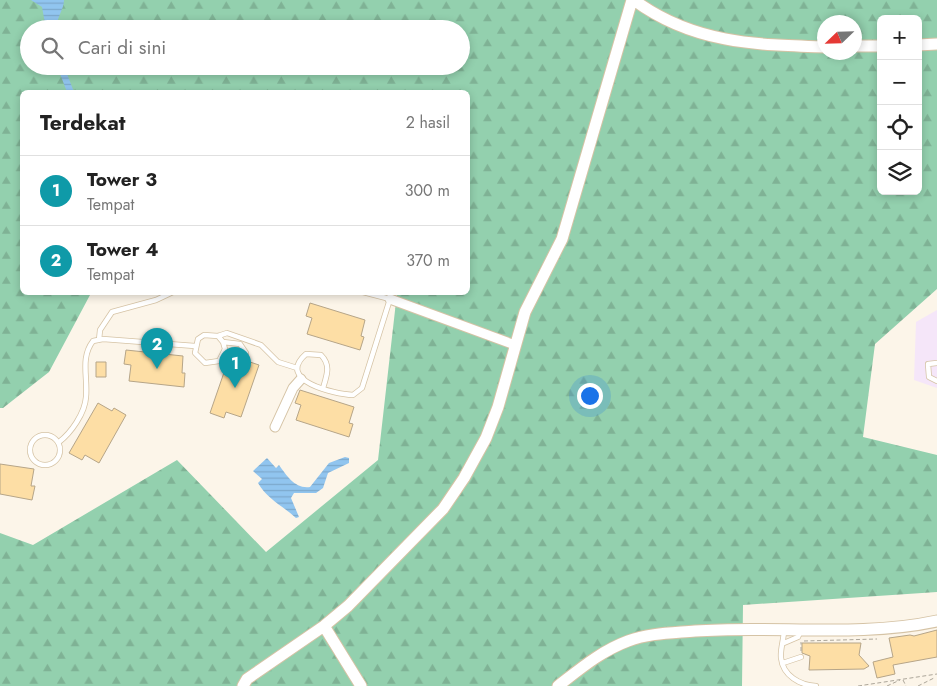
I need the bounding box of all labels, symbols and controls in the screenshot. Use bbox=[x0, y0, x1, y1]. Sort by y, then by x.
north arrow bbox=[817, 15, 862, 60]
map controls bbox=[877, 15, 922, 195]
button: + bbox=[877, 15, 922, 60]
search box bbox=[20, 20, 470, 75]
icon: search bbox=[38, 34, 66, 62]
text: Cari di sini bbox=[78, 34, 166, 61]
button: − bbox=[877, 60, 922, 105]
button: locate bbox=[877, 105, 922, 150]
text: Terdekat bbox=[40, 108, 125, 138]
text: 2 hasil bbox=[406, 111, 450, 134]
button: layers bbox=[877, 150, 922, 195]
text: Tower 3 bbox=[87, 166, 157, 193]
text: 1 bbox=[52, 179, 60, 202]
text: 300 m bbox=[405, 179, 450, 202]
text: Tempat bbox=[87, 193, 134, 216]
text: Tower 4 bbox=[87, 236, 159, 263]
text: 2 bbox=[51, 249, 61, 272]
text: 370 m bbox=[406, 249, 450, 272]
text: Tempat bbox=[87, 263, 134, 286]
pin: 2 bbox=[141, 328, 173, 369]
pin: 1 bbox=[219, 347, 251, 388]
your location bbox=[577, 383, 603, 409]

